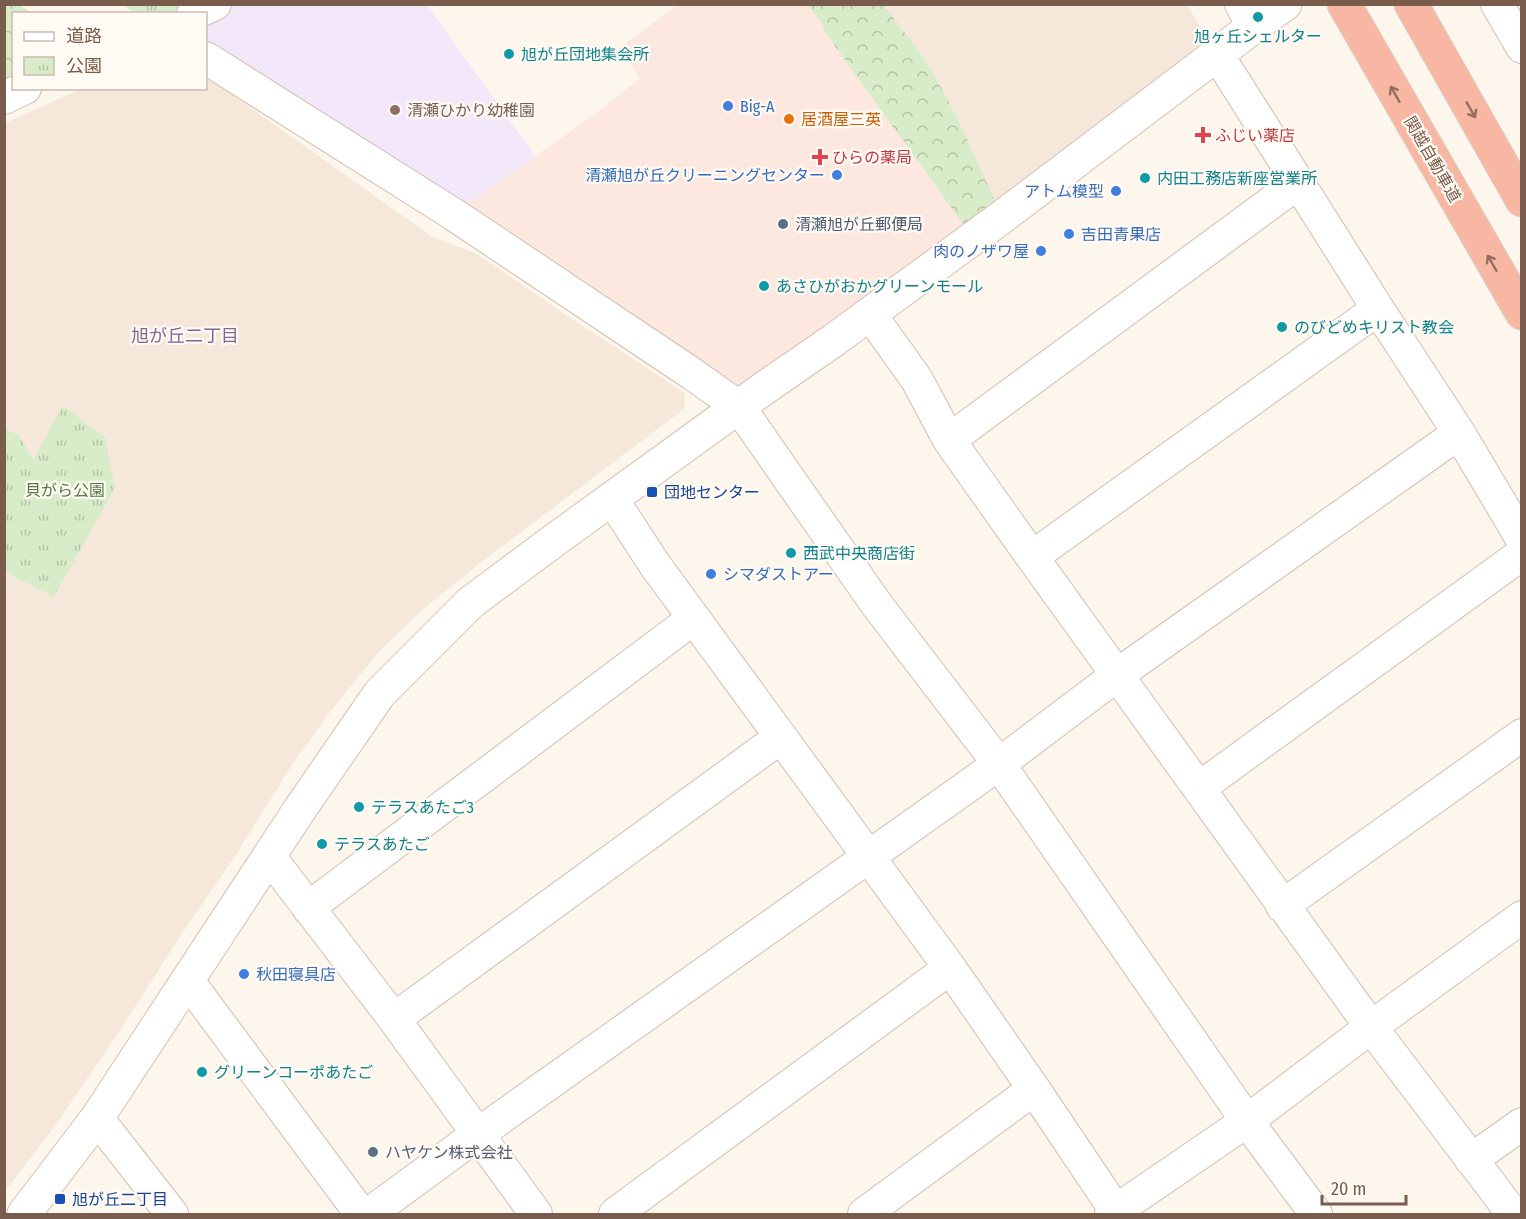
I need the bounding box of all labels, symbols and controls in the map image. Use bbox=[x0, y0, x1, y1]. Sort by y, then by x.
marker: 旭ヶ丘シェルター bbox=[1251, 10, 1265, 24]
legend bbox=[12, 12, 207, 90]
text: 道路 bbox=[66, 25, 102, 47]
place label: 旭ヶ丘シェルター bbox=[1194, 27, 1322, 46]
place label: 旭が丘団地集会所 bbox=[521, 45, 649, 64]
marker: 旭が丘団地集会所 bbox=[502, 47, 516, 61]
text: 公園 bbox=[66, 55, 102, 77]
one-way arrow bbox=[1389, 86, 1401, 103]
place label: Big-A bbox=[740, 97, 775, 116]
marker: Big-A bbox=[721, 99, 735, 113]
place label: 清瀬ひかり幼稚園 bbox=[407, 101, 535, 120]
one-way arrow bbox=[1465, 101, 1477, 118]
marker: 清瀬ひかり幼稚園 bbox=[388, 103, 402, 117]
place label: 居酒屋三英 bbox=[801, 110, 881, 129]
marker: 居酒屋三英 bbox=[782, 112, 796, 126]
street label: 関越自動車道 bbox=[1400, 113, 1465, 206]
place label: ふじい薬店 bbox=[1215, 126, 1295, 145]
marker: ふじい薬店 bbox=[1196, 128, 1210, 142]
place label: ひらの薬局 bbox=[832, 148, 912, 167]
marker: ひらの薬局 bbox=[813, 150, 827, 164]
place label: 清瀬旭が丘クリーニングセンター bbox=[585, 166, 825, 185]
marker: 清瀬旭が丘クリーニングセンター bbox=[830, 168, 844, 182]
place label: 内田工務店新座営業所 bbox=[1157, 169, 1317, 188]
marker: 内田工務店新座営業所 bbox=[1138, 171, 1152, 185]
place label: アトム模型 bbox=[1024, 182, 1104, 201]
marker: アトム模型 bbox=[1109, 184, 1123, 198]
place label: 清瀬旭が丘郵便局 bbox=[795, 215, 923, 234]
marker: 清瀬旭が丘郵便局 bbox=[776, 217, 790, 231]
place label: 吉田青果店 bbox=[1081, 225, 1161, 244]
marker: 吉田青果店 bbox=[1062, 227, 1076, 241]
place label: 肉のノザワ屋 bbox=[933, 242, 1029, 261]
marker: 肉のノザワ屋 bbox=[1034, 244, 1048, 258]
one-way arrow bbox=[1486, 255, 1498, 272]
place label: あさひがおかグリーンモール bbox=[776, 277, 983, 296]
marker: あさひがおかグリーンモール bbox=[757, 279, 771, 293]
place label: のびどめキリスト教会 bbox=[1294, 318, 1454, 337]
marker: のびどめキリスト教会 bbox=[1275, 320, 1289, 334]
district label: 旭が丘二丁目 bbox=[131, 325, 239, 347]
park label: 貝がら公園 bbox=[25, 481, 105, 500]
place label: 団地センター bbox=[664, 483, 760, 502]
marker: 団地センター bbox=[645, 485, 659, 499]
place label: 西武中央商店街 bbox=[803, 544, 915, 563]
marker: 西武中央商店街 bbox=[784, 546, 798, 560]
place label: シマダストアー bbox=[723, 565, 834, 584]
marker: シマダストアー bbox=[704, 567, 718, 581]
place label: テラスあたご3 bbox=[371, 798, 474, 817]
marker: テラスあたご3 bbox=[352, 800, 366, 814]
place label: テラスあたご bbox=[334, 835, 430, 854]
marker: テラスあたご bbox=[315, 837, 329, 851]
place label: 秋田寝具店 bbox=[256, 965, 336, 984]
marker: 秋田寝具店 bbox=[237, 967, 251, 981]
place label: グリーンコーポあたご bbox=[214, 1063, 373, 1082]
marker: グリーンコーポあたご bbox=[195, 1065, 209, 1079]
place label: ハヤケン株式会社 bbox=[385, 1143, 513, 1162]
marker: ハヤケン株式会社 bbox=[366, 1145, 380, 1159]
scale bar bbox=[1322, 1168, 1406, 1206]
text: 20 m bbox=[1331, 1178, 1366, 1200]
place label: 旭が丘二丁目 bbox=[72, 1190, 168, 1209]
marker: 旭が丘二丁目 bbox=[53, 1192, 67, 1206]

